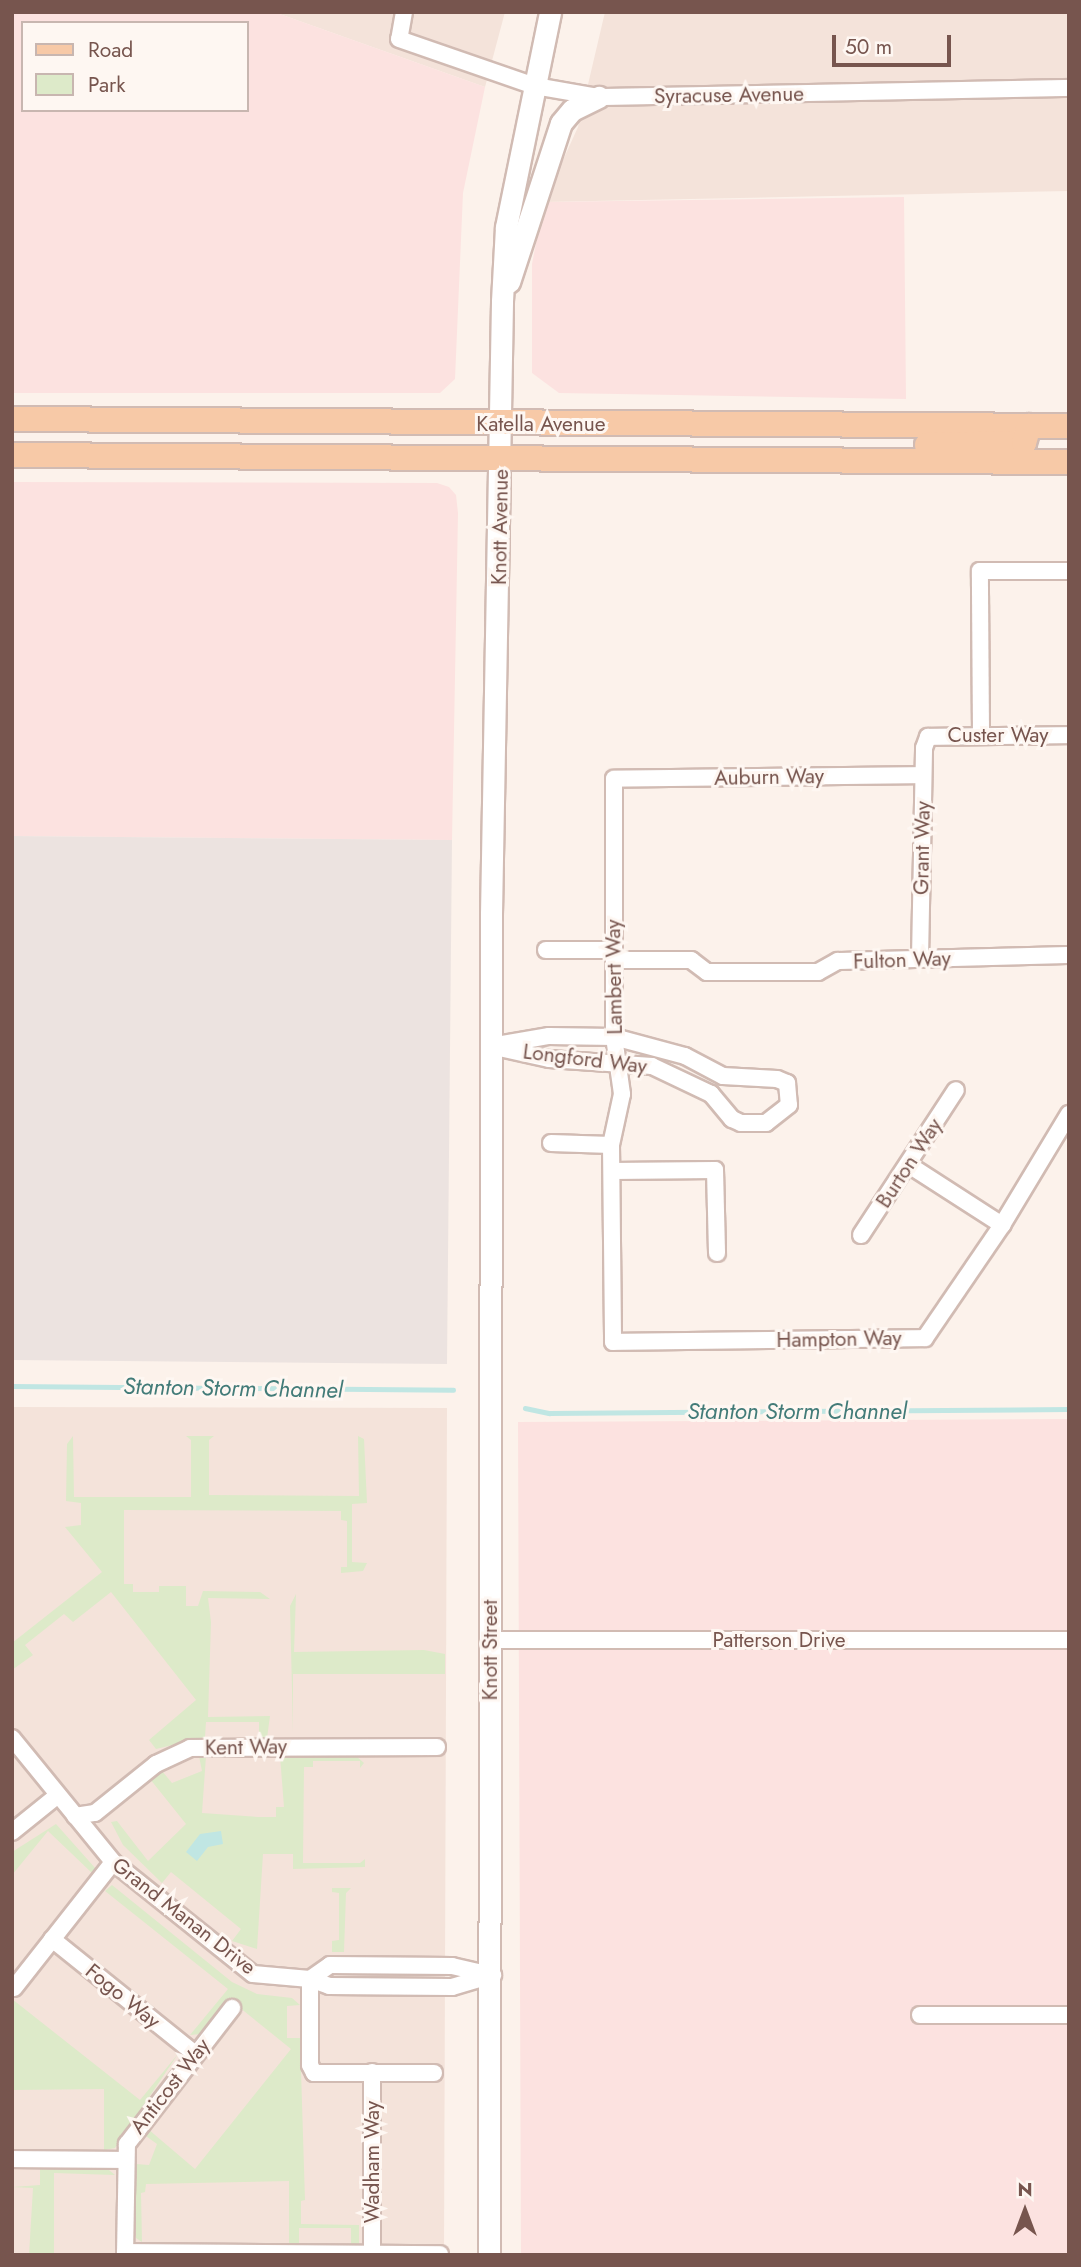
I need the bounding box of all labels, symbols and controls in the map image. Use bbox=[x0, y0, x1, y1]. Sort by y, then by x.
legend bbox=[21, 21, 248, 112]
scale bar bbox=[836, 21, 955, 65]
text: 50 m bbox=[845, 32, 892, 62]
text: Road bbox=[88, 35, 133, 65]
text: Park bbox=[88, 70, 125, 100]
street label: Syracuse Avenue bbox=[654, 81, 804, 109]
street label: Katella Avenue bbox=[476, 411, 606, 437]
street label: Knott Avenue bbox=[486, 469, 514, 585]
street label: Custer Way bbox=[947, 722, 1049, 748]
street label: Auburn Way bbox=[714, 763, 824, 791]
street label: Grant Way bbox=[909, 801, 935, 895]
street label: Lambert Way bbox=[600, 919, 628, 1035]
street label: Fulton Way bbox=[853, 946, 951, 974]
street label: Longford Way bbox=[522, 1039, 648, 1079]
street label: Burton Way bbox=[871, 1113, 947, 1213]
street label: Hampton Way bbox=[776, 1325, 902, 1353]
water label: Stanton Storm Channel bbox=[123, 1372, 343, 1404]
water label: Stanton Storm Channel bbox=[687, 1397, 907, 1425]
street label: Knott Street bbox=[477, 1600, 503, 1700]
street label: Patterson Drive bbox=[712, 1627, 846, 1653]
street label: Kent Way bbox=[205, 1734, 287, 1760]
street label: Grand Manan Drive bbox=[107, 1852, 261, 1980]
street label: Fogo Way bbox=[80, 1958, 166, 2034]
street label: Anticost Way bbox=[125, 2033, 215, 2139]
street label: Wadham Way bbox=[359, 2101, 385, 2223]
north arrow bbox=[990, 2176, 1060, 2246]
text: N bbox=[1017, 2176, 1033, 2203]

